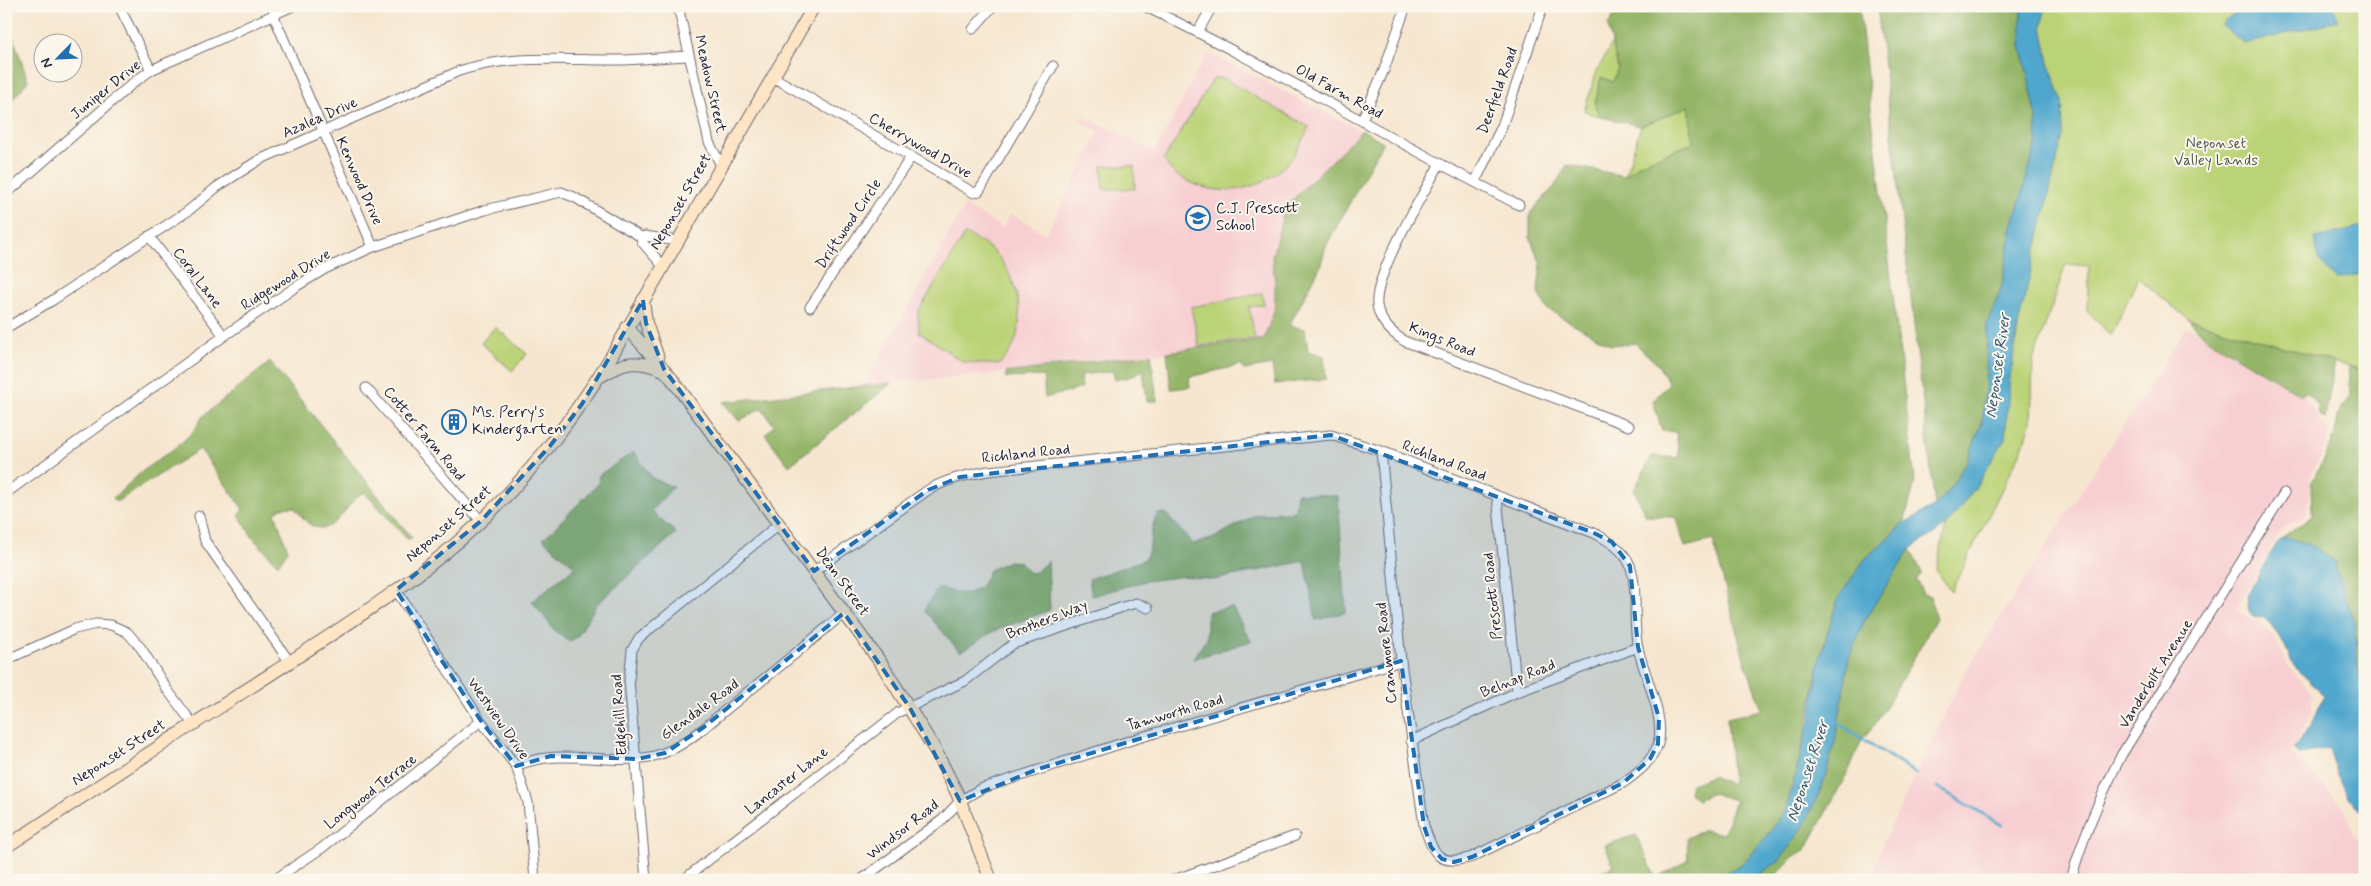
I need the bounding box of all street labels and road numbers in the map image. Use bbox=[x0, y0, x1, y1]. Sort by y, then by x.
street label: Meadow Street bbox=[689, 33, 731, 135]
street label: Deerfield Road bbox=[1473, 45, 1523, 137]
street label: Juniper Drive bbox=[67, 55, 145, 125]
street label: Old Farm Road bbox=[1292, 60, 1386, 124]
street label: Azalea Drive bbox=[279, 93, 361, 143]
street label: Cherrywood Drive bbox=[865, 108, 975, 184]
street label: Kenwood Drive bbox=[331, 134, 387, 228]
street label: Neponset Street bbox=[645, 150, 717, 254]
street label: Driftwood Circle bbox=[811, 175, 887, 273]
street label: Coral Lane bbox=[168, 244, 226, 312]
street label: Ridgewood Drive bbox=[237, 244, 335, 316]
street label: Kings Road bbox=[1405, 318, 1478, 363]
street label: Cotter Farm Road bbox=[378, 382, 470, 486]
street label: Richland Road bbox=[1399, 436, 1489, 486]
street label: Richland Road bbox=[981, 439, 1071, 469]
street label: Neponset Street bbox=[402, 481, 496, 567]
street label: Dean Street bbox=[810, 544, 874, 620]
street label: Prescott Road bbox=[1478, 551, 1508, 641]
street label: Brothers Way bbox=[1004, 595, 1090, 645]
street label: Cranmore Road bbox=[1372, 601, 1402, 705]
street label: Vanderbilt Avenue bbox=[2114, 615, 2198, 733]
street label: Belnap Road bbox=[1478, 655, 1558, 703]
street label: Edgehill Road bbox=[607, 673, 634, 757]
street label: Westview Drive bbox=[462, 674, 534, 764]
street label: Glendale Road bbox=[657, 675, 743, 745]
street label: Tamworth Road bbox=[1124, 690, 1226, 736]
street label: Neponset Street bbox=[68, 715, 170, 791]
street label: Lancaster Lane bbox=[741, 742, 833, 820]
street label: Longwood Terrace bbox=[321, 750, 422, 835]
street label: Windsor Road bbox=[863, 795, 943, 865]

